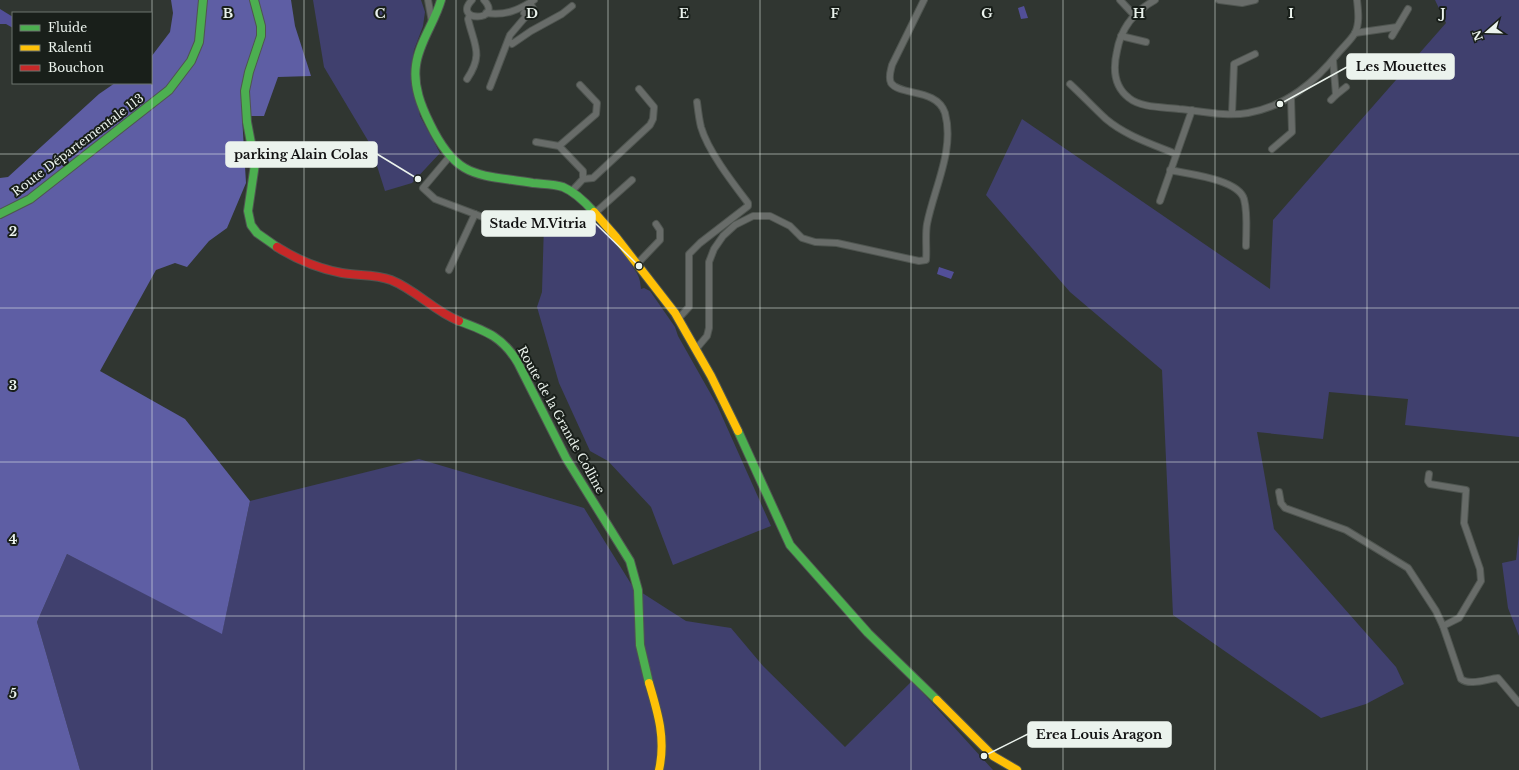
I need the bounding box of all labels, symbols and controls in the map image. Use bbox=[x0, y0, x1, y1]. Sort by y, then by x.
text: B bbox=[223, 5, 233, 22]
text: C bbox=[375, 5, 386, 22]
text: D bbox=[526, 5, 538, 22]
text: E bbox=[679, 5, 689, 22]
text: F bbox=[831, 5, 840, 22]
text: G bbox=[981, 5, 993, 22]
text: H bbox=[1133, 5, 1145, 22]
text: I bbox=[1288, 5, 1294, 22]
text: J bbox=[1437, 5, 1446, 22]
legend bbox=[12, 12, 152, 84]
north arrow bbox=[1467, 12, 1507, 52]
text: Fluide bbox=[48, 20, 87, 35]
text: N bbox=[1469, 28, 1486, 43]
text: Ralenti bbox=[48, 40, 92, 55]
callout: Les Mouettes bbox=[1347, 54, 1454, 79]
text: Les Mouettes bbox=[1356, 58, 1446, 75]
text: Bouchon bbox=[48, 60, 104, 75]
street label: Route Départementale 113 bbox=[9, 90, 147, 199]
callout: parking Alain Colas bbox=[226, 142, 377, 167]
text: parking Alain Colas bbox=[234, 146, 368, 163]
callout: Stade M.Vitria bbox=[482, 211, 595, 236]
text: Stade M.Vitria bbox=[490, 215, 587, 232]
text: 2 bbox=[9, 223, 17, 240]
street label: Route de la Grande Colline bbox=[515, 343, 608, 496]
text: 3 bbox=[9, 377, 17, 394]
text: 4 bbox=[9, 531, 18, 548]
text: 5 bbox=[9, 685, 17, 702]
callout: Erea Louis Aragon bbox=[1028, 722, 1171, 747]
text: Erea Louis Aragon bbox=[1036, 726, 1163, 743]

